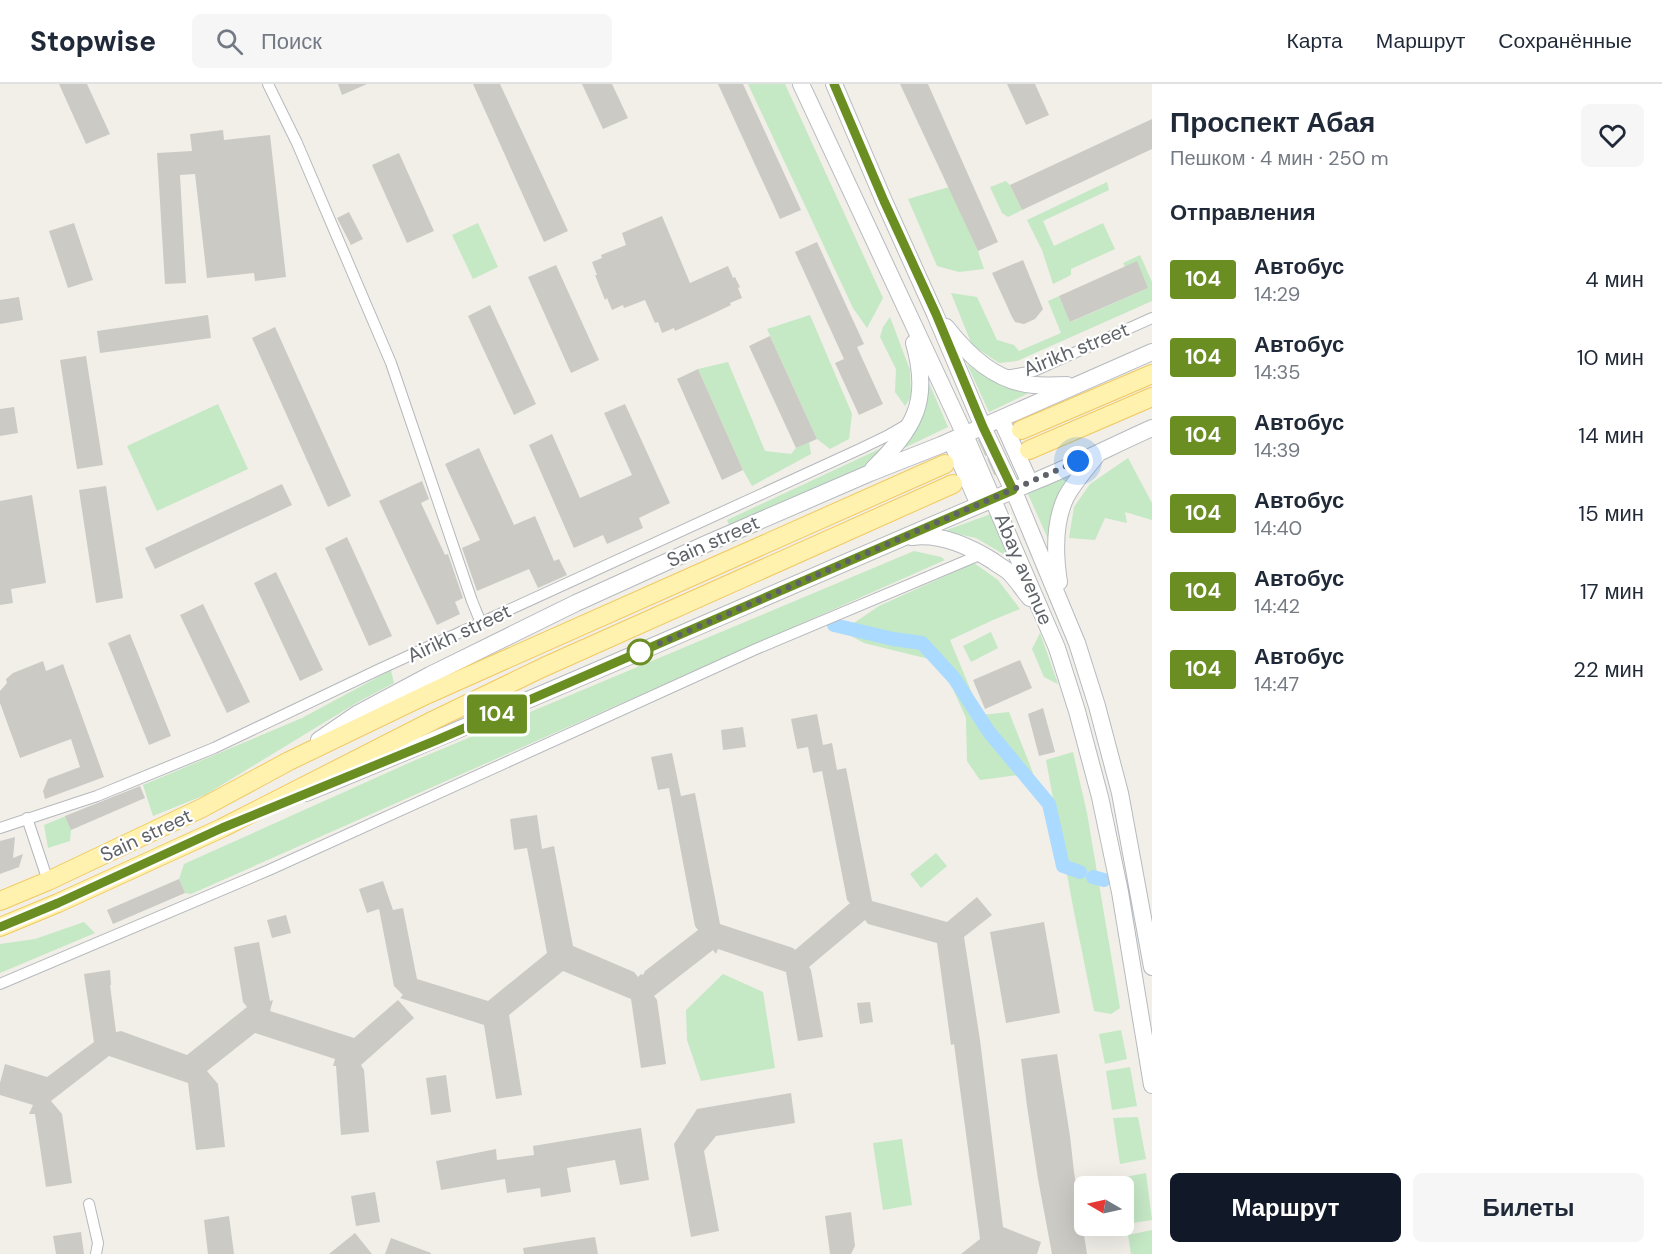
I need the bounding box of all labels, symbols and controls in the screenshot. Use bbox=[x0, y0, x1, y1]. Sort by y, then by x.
search box bbox=[192, 14, 612, 68]
text: Stopwise bbox=[30, 23, 156, 60]
icon: search bbox=[213, 25, 246, 58]
text: Поиск bbox=[261, 27, 322, 56]
text: Карта bbox=[1287, 27, 1343, 55]
text: Маршрут bbox=[1376, 27, 1465, 55]
text: Сохранённые bbox=[1498, 27, 1632, 55]
text: Проспект Абая bbox=[1170, 104, 1375, 141]
button: heart bbox=[1581, 104, 1644, 167]
text: Пешком · 4 мин · 250 m bbox=[1170, 145, 1389, 171]
text: Отправления bbox=[1170, 198, 1316, 227]
text: Автобус bbox=[1254, 252, 1344, 281]
text: 104 bbox=[1185, 265, 1221, 293]
text: 4 мин bbox=[1585, 265, 1644, 294]
text: 14:29 bbox=[1254, 281, 1300, 307]
street label: Airikh street bbox=[1019, 316, 1133, 382]
text: Автобус bbox=[1254, 330, 1344, 359]
text: 104 bbox=[1185, 343, 1221, 371]
text: 10 мин bbox=[1577, 343, 1644, 372]
text: 14:35 bbox=[1254, 359, 1300, 385]
text: Автобус bbox=[1254, 408, 1344, 437]
text: 104 bbox=[1185, 421, 1221, 449]
text: 14 мин bbox=[1578, 421, 1644, 450]
text: 14:39 bbox=[1254, 437, 1300, 463]
your location bbox=[1063, 446, 1093, 476]
text: Автобус bbox=[1254, 486, 1344, 515]
text: 104 bbox=[1185, 499, 1221, 527]
text: 15 мин bbox=[1578, 499, 1644, 528]
street label: Sain street bbox=[663, 509, 764, 573]
street label: Abay avenue bbox=[989, 509, 1059, 629]
text: 14:40 bbox=[1254, 515, 1302, 541]
text: Автобус bbox=[1254, 564, 1344, 593]
text: 104 bbox=[1185, 577, 1221, 605]
text: 17 мин bbox=[1580, 577, 1644, 606]
text: 14:42 bbox=[1254, 593, 1300, 619]
street label: Airikh street bbox=[403, 598, 515, 668]
unlabelled marker bbox=[627, 639, 653, 665]
text: Автобус bbox=[1254, 642, 1344, 671]
text: 104 bbox=[1185, 655, 1221, 683]
text: 22 мин bbox=[1573, 655, 1644, 684]
text: 14:47 bbox=[1254, 671, 1299, 697]
line badge: 104 bbox=[462, 694, 532, 734]
text: 104 bbox=[479, 700, 515, 728]
street label: Sain street bbox=[96, 802, 196, 868]
button: Маршрут bbox=[1170, 1173, 1401, 1242]
button: Билеты bbox=[1413, 1173, 1644, 1242]
north arrow bbox=[1074, 1176, 1134, 1236]
map controls bbox=[1074, 1176, 1134, 1236]

